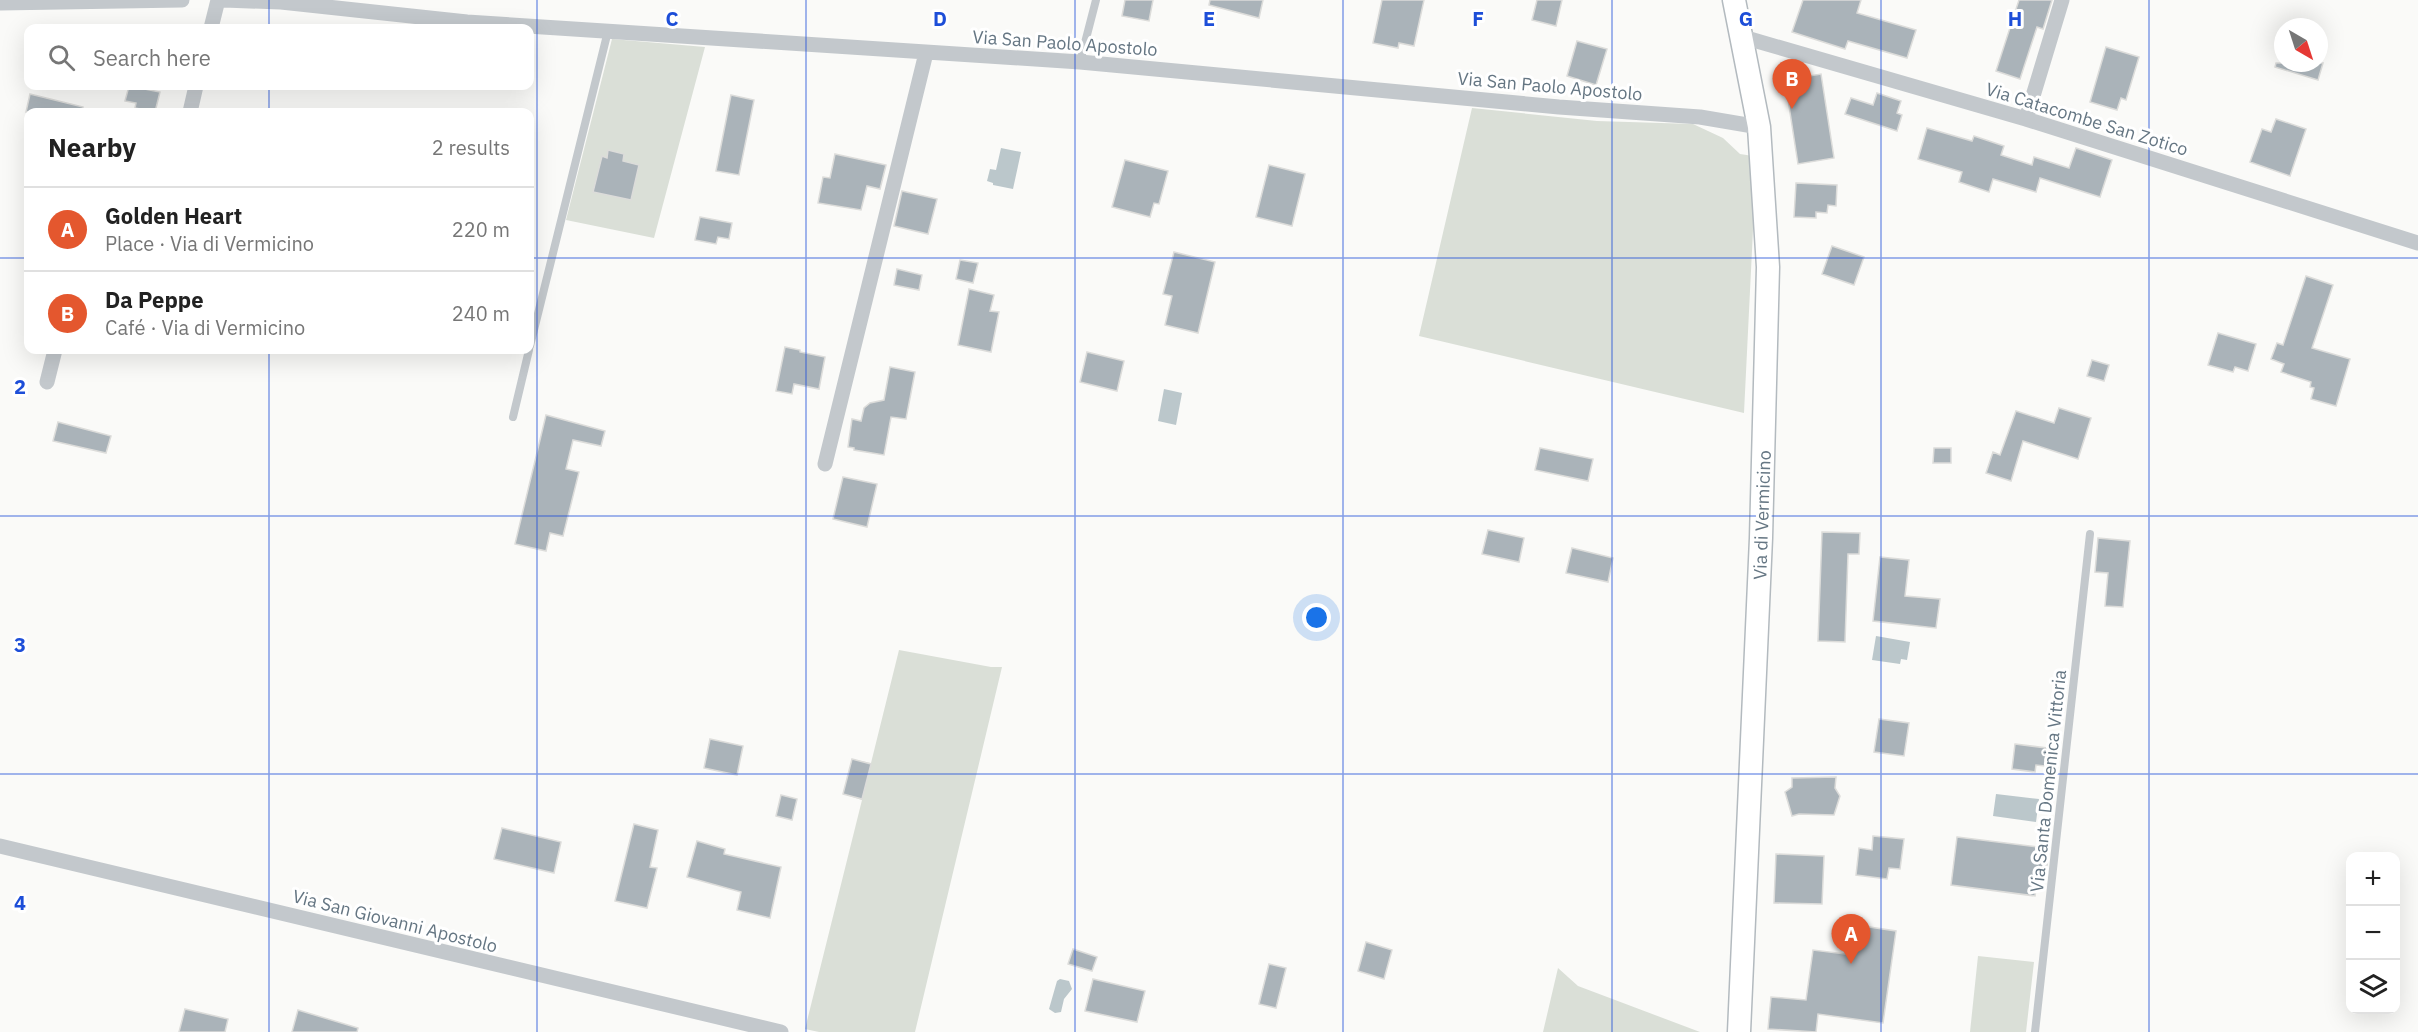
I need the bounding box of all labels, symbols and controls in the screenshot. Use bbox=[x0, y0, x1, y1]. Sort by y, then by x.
text: C bbox=[665, 5, 679, 32]
text: D bbox=[933, 5, 947, 32]
text: E bbox=[1203, 5, 1215, 32]
text: F bbox=[1472, 5, 1484, 32]
text: G bbox=[1739, 5, 1753, 32]
text: H bbox=[2008, 5, 2022, 32]
north arrow bbox=[2274, 18, 2328, 72]
search box bbox=[24, 24, 534, 90]
street label: Via San Paolo Apostolo bbox=[972, 25, 1158, 61]
icon: search bbox=[45, 41, 78, 74]
text: Search here bbox=[93, 43, 211, 72]
pin: B bbox=[1772, 60, 1812, 109]
street label: Via San Paolo Apostolo bbox=[1457, 66, 1643, 106]
street label: Via Catacombe San Zotico bbox=[1983, 77, 2191, 161]
text: Nearby bbox=[48, 130, 136, 164]
text: 2 results bbox=[432, 134, 510, 161]
text: Golden Heart bbox=[105, 201, 242, 230]
text: A bbox=[61, 216, 74, 243]
text: 220 m bbox=[452, 216, 510, 243]
text: Place · Via di Vermicino bbox=[105, 230, 314, 257]
text: Da Peppe bbox=[105, 285, 204, 314]
text: B bbox=[61, 300, 74, 327]
text: 240 m bbox=[452, 300, 510, 327]
text: Café · Via di Vermicino bbox=[105, 314, 305, 341]
text: 2 bbox=[14, 373, 26, 400]
street label: Via di Vermicino bbox=[1748, 450, 1776, 580]
your location bbox=[1302, 603, 1331, 632]
text: 3 bbox=[14, 631, 26, 658]
street label: Via Santa Domenica Vittoria bbox=[2025, 668, 2071, 894]
map controls bbox=[2346, 852, 2400, 1014]
button: + bbox=[2346, 852, 2400, 906]
street label: Via San Giovanni Apostolo bbox=[290, 884, 500, 958]
text: 4 bbox=[14, 889, 26, 916]
button: − bbox=[2346, 906, 2400, 960]
pin: A bbox=[1832, 914, 1870, 964]
button: layers bbox=[2346, 960, 2400, 1014]

